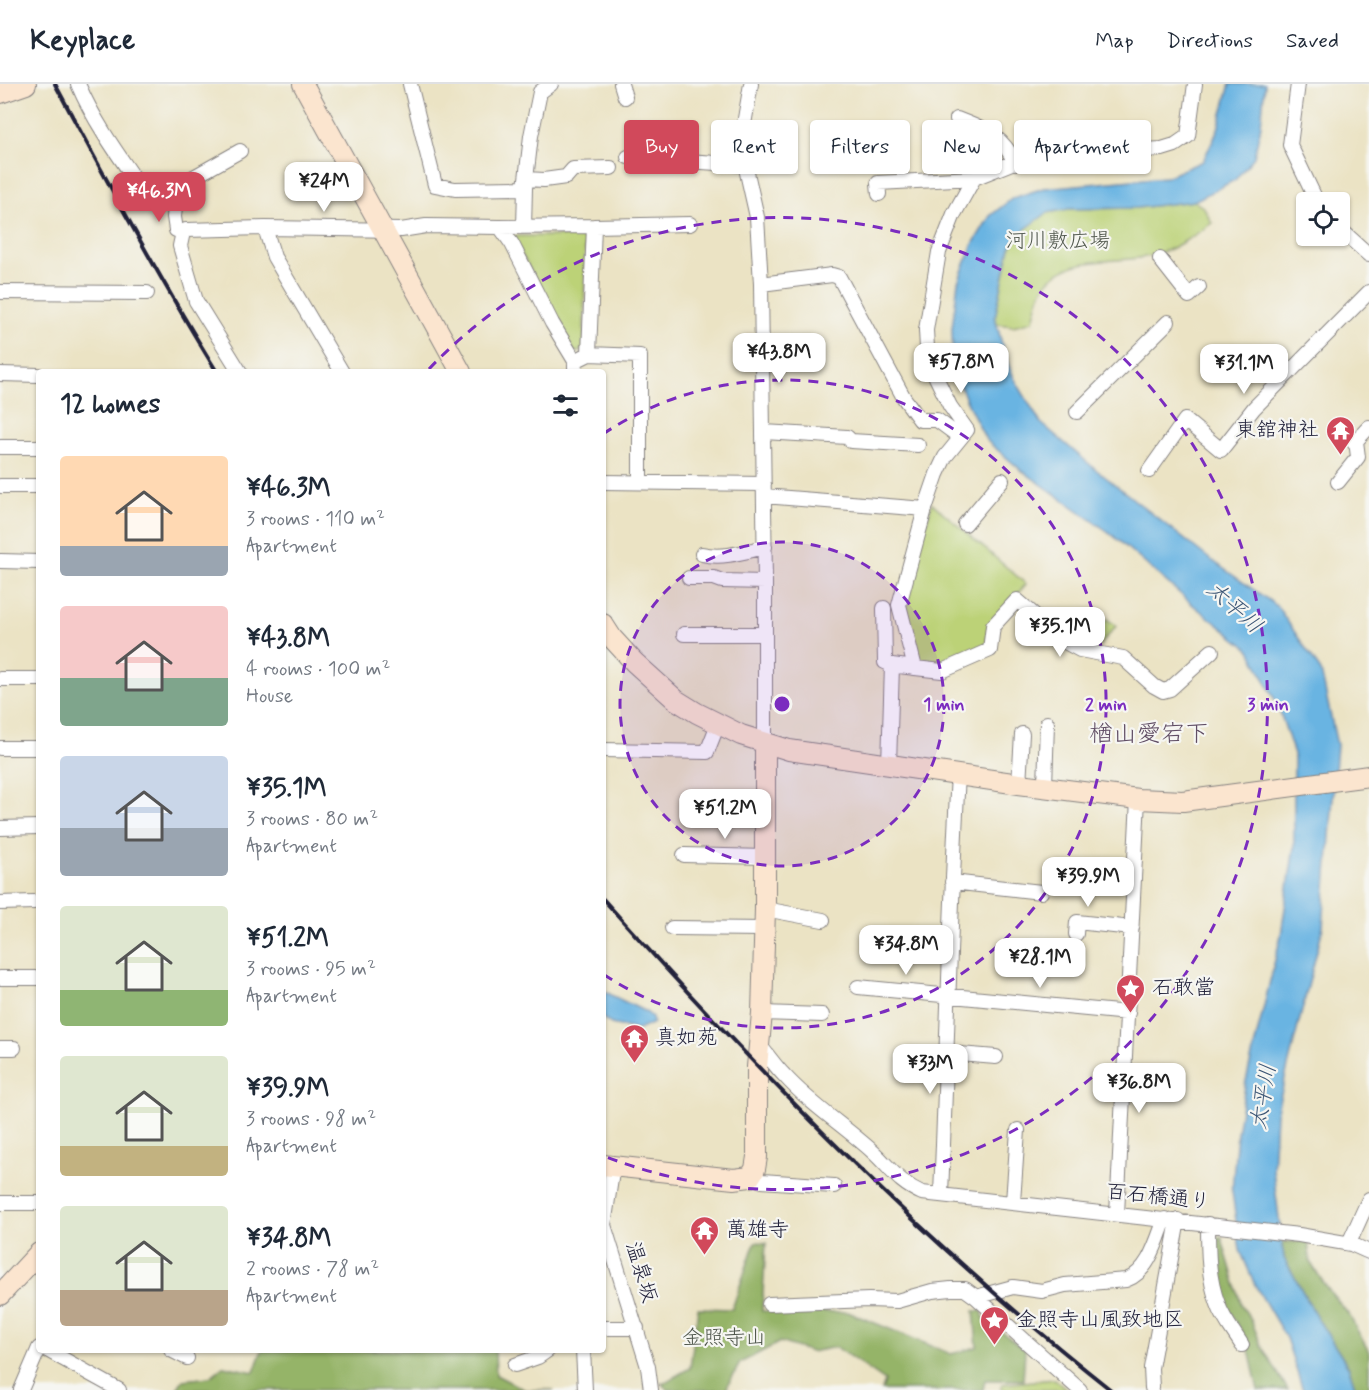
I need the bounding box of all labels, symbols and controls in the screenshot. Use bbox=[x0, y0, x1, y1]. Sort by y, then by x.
text: Keyplace bbox=[30, 23, 135, 60]
text: Map bbox=[1095, 27, 1134, 55]
text: Directions bbox=[1167, 27, 1253, 55]
text: Saved bbox=[1286, 27, 1339, 55]
chip: Buy bbox=[624, 120, 699, 174]
chip: Rent bbox=[711, 120, 798, 174]
chip: Filters bbox=[810, 120, 910, 174]
chip: New bbox=[922, 120, 1002, 174]
chip: Apartment bbox=[1014, 120, 1151, 174]
pin: ¥24M bbox=[288, 162, 360, 213]
text: ¥24M bbox=[298, 168, 350, 195]
pin: ¥46.3M bbox=[110, 172, 208, 223]
text: ¥46.3M bbox=[127, 178, 191, 205]
map controls bbox=[1296, 192, 1350, 246]
button: locate bbox=[1296, 192, 1350, 246]
park label: 河川敷広場 bbox=[1006, 227, 1111, 255]
pin: ¥43.8M bbox=[730, 333, 828, 384]
text: ¥43.8M bbox=[747, 339, 811, 366]
pin: ¥57.8M bbox=[912, 343, 1010, 394]
pin: ¥31.1M bbox=[1195, 344, 1293, 395]
text: ¥57.8M bbox=[928, 349, 994, 376]
text: ¥31.1M bbox=[1214, 350, 1274, 377]
text: 12 homes bbox=[60, 388, 160, 422]
icon: filters bbox=[549, 389, 582, 422]
temple icon: 東舘神社 bbox=[1324, 414, 1356, 456]
place label: 東舘神社 bbox=[1235, 416, 1319, 444]
text: ¥46.3M bbox=[246, 472, 330, 506]
icon: home bbox=[108, 480, 180, 552]
text: 3 rooms · 110 m² bbox=[246, 506, 385, 533]
text: Apartment bbox=[246, 533, 337, 560]
water label: 太平川 bbox=[1200, 576, 1268, 640]
pin: ¥35.1M bbox=[1011, 607, 1109, 658]
text: ¥35.1M bbox=[1029, 613, 1091, 640]
text: ¥43.8M bbox=[246, 622, 330, 656]
icon: home bbox=[108, 630, 180, 702]
text: 4 rooms · 100 m² bbox=[246, 656, 390, 683]
text: House bbox=[246, 683, 293, 710]
text: 1 min bbox=[923, 693, 965, 717]
text: 2 min bbox=[1085, 693, 1127, 717]
text: 3 min bbox=[1247, 693, 1289, 717]
centre of rings bbox=[772, 694, 792, 714]
district label: 楢山愛宕下 bbox=[1089, 719, 1209, 750]
text: ¥35.1M bbox=[246, 772, 326, 806]
icon: home bbox=[108, 780, 180, 852]
pin: ¥51.2M bbox=[676, 789, 774, 840]
text: ¥51.2M bbox=[693, 795, 757, 822]
text: 3 rooms · 80 m² bbox=[246, 806, 378, 833]
text: Apartment bbox=[246, 833, 337, 860]
pin: ¥39.9M bbox=[1039, 857, 1137, 908]
text: ¥39.9M bbox=[1056, 863, 1120, 890]
text: ¥51.2M bbox=[246, 922, 329, 956]
pin: ¥34.8M bbox=[857, 925, 955, 976]
icon: home bbox=[108, 930, 180, 1002]
text: ¥34.8M bbox=[873, 931, 939, 958]
pin: ¥28.1M bbox=[991, 938, 1089, 989]
text: ¥28.1M bbox=[1009, 944, 1071, 971]
text: 3 rooms · 95 m² bbox=[246, 956, 376, 983]
place icon: 石敢當 bbox=[1115, 972, 1147, 1014]
place label: 石敢當 bbox=[1152, 974, 1215, 1002]
text: Apartment bbox=[246, 983, 337, 1010]
temple icon: 真如苑 bbox=[618, 1022, 650, 1064]
place label: 真如苑 bbox=[655, 1024, 718, 1052]
pin: ¥33M bbox=[894, 1044, 966, 1095]
text: ¥33M bbox=[907, 1050, 953, 1077]
water label: 太平川 bbox=[1245, 1062, 1283, 1132]
pin: ¥36.8M bbox=[1090, 1063, 1188, 1114]
text: ¥36.8M bbox=[1107, 1069, 1171, 1096]
text: ¥39.9M bbox=[246, 1072, 329, 1106]
icon: home bbox=[108, 1080, 180, 1152]
text: 3 rooms · 98 m² bbox=[246, 1106, 376, 1133]
text: Apartment bbox=[246, 1133, 337, 1160]
street label: 百石橋通り bbox=[1104, 1178, 1212, 1216]
temple icon: 萬雄寺 bbox=[689, 1214, 721, 1256]
place label: 萬雄寺 bbox=[726, 1216, 789, 1244]
text: ¥34.8M bbox=[246, 1222, 331, 1256]
icon: home bbox=[108, 1230, 180, 1302]
street label: 温泉坂 bbox=[618, 1238, 664, 1306]
text: 2 rooms · 78 m² bbox=[246, 1256, 379, 1283]
text: Apartment bbox=[246, 1283, 337, 1310]
place icon: 金照寺山風致地区 bbox=[979, 1304, 1011, 1346]
place label: 金照寺山風致地区 bbox=[1016, 1306, 1184, 1334]
park label: 金照寺山 bbox=[682, 1324, 766, 1352]

